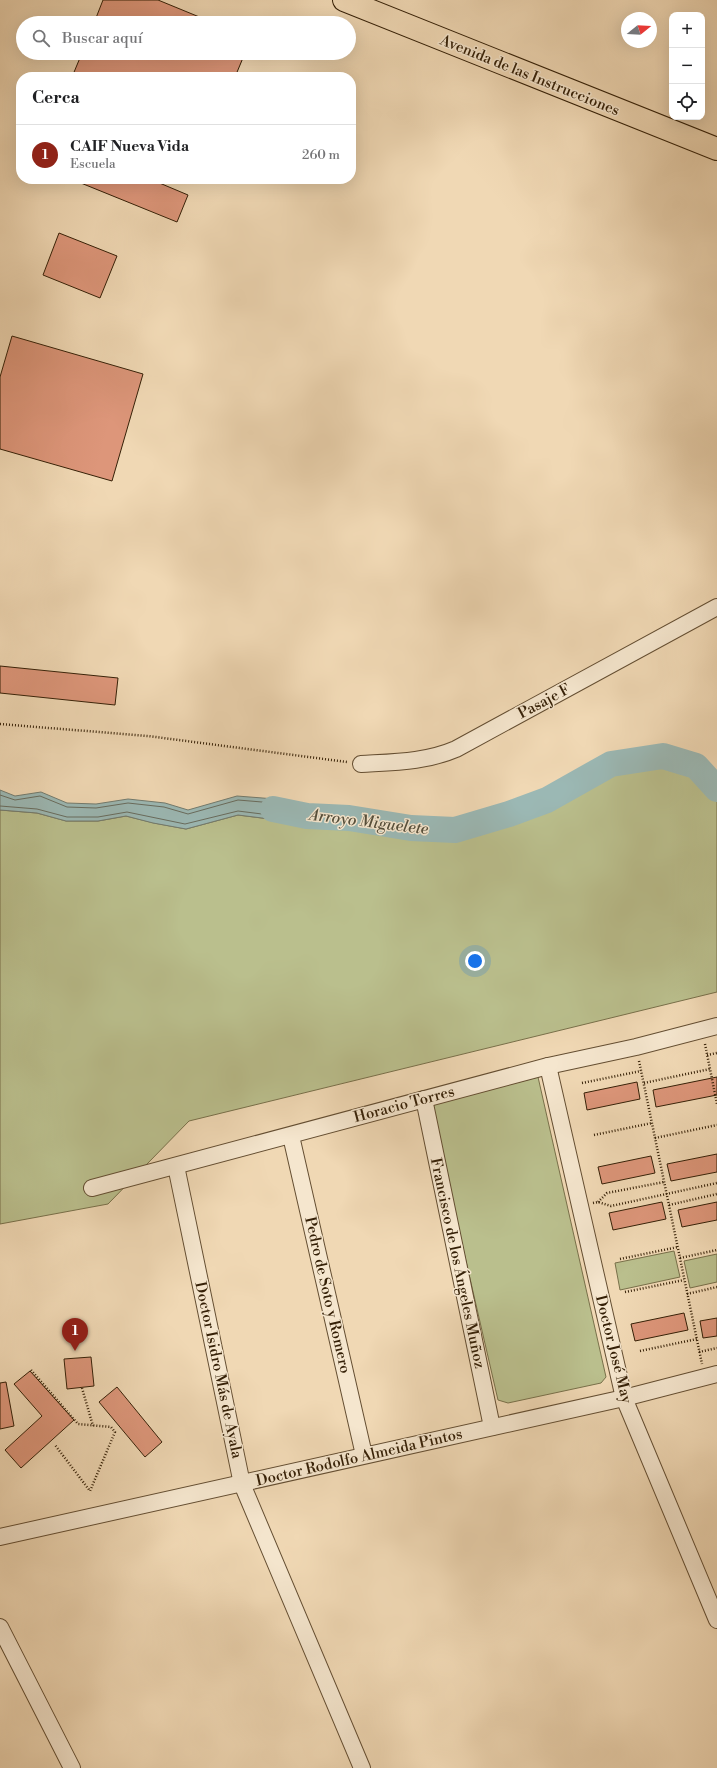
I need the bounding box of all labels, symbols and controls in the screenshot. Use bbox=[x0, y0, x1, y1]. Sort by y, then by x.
north arrow bbox=[621, 12, 657, 48]
map controls bbox=[669, 12, 705, 120]
button: + bbox=[669, 12, 705, 48]
search box bbox=[16, 16, 356, 60]
icon: search bbox=[30, 27, 52, 49]
text: Buscar aquí bbox=[62, 29, 143, 48]
street label: Avenida de las Instrucciones bbox=[436, 30, 622, 120]
button: − bbox=[669, 48, 705, 84]
button: locate bbox=[669, 84, 705, 120]
text: Cerca bbox=[32, 87, 80, 109]
text: CAIF Nueva Vida bbox=[70, 137, 189, 156]
text: 1 bbox=[42, 147, 48, 163]
text: 260 m bbox=[302, 147, 340, 163]
text: Escuela bbox=[70, 156, 116, 172]
street label: Pasaje F bbox=[515, 680, 574, 723]
water label: Arroyo Miguelete bbox=[306, 805, 430, 839]
your location bbox=[465, 951, 485, 971]
street label: Horacio Torres bbox=[352, 1082, 457, 1127]
street label: Francisco de los Ángeles Muñoz bbox=[426, 1156, 490, 1370]
street label: Pedro de Soto y Romero bbox=[300, 1215, 355, 1375]
street label: Doctor Isidro Más de Ayala bbox=[190, 1280, 247, 1461]
street label: Doctor José May bbox=[591, 1293, 636, 1406]
pin: 1 bbox=[62, 1318, 88, 1351]
street label: Doctor Rodolfo Almeida Pintos bbox=[254, 1424, 464, 1491]

